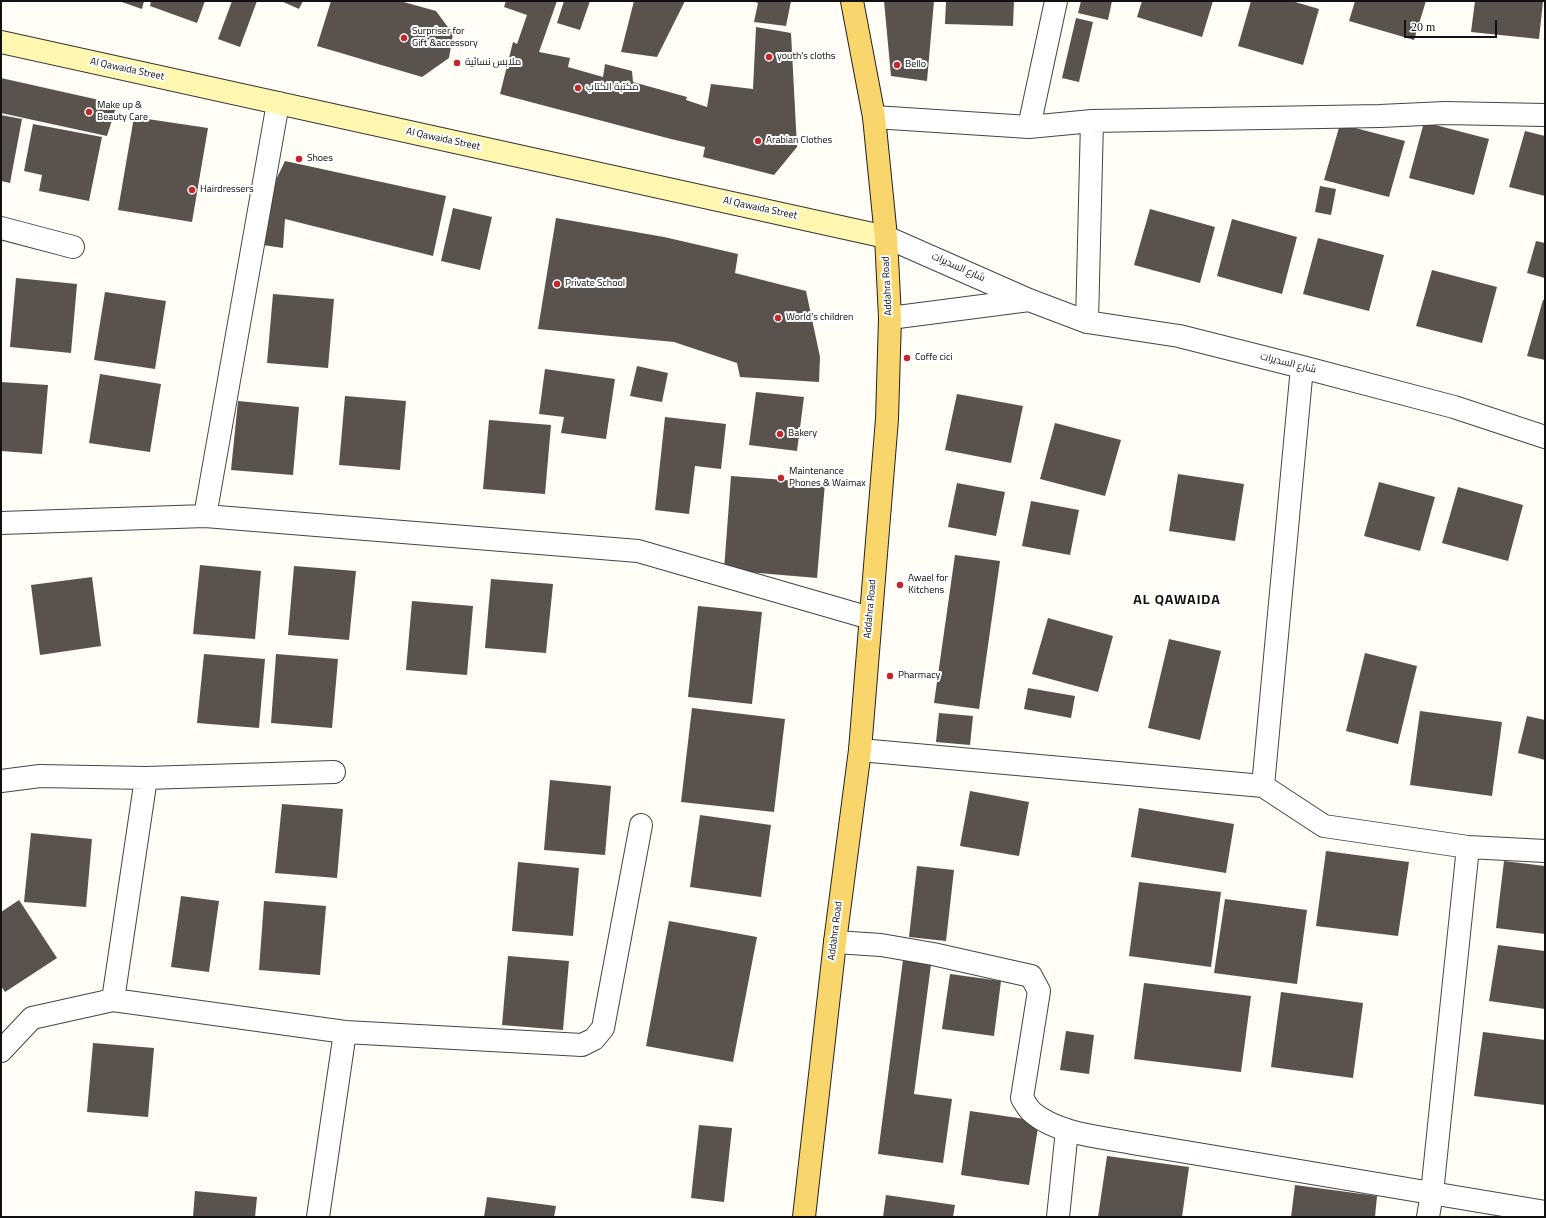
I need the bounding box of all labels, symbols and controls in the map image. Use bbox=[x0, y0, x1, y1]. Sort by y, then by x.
scale bar bbox=[1406, 12, 1499, 38]
text: 20 m bbox=[1411, 20, 1435, 34]
place label: Surpriser for Gift &accessory bbox=[412, 26, 478, 50]
marker: Surpriser for Gift &accessory bbox=[399, 33, 409, 43]
place label: youth's cloths bbox=[777, 51, 836, 63]
marker: youth's cloths bbox=[764, 52, 774, 62]
street label: Al Qawaida Street bbox=[89, 56, 165, 84]
place label: ملابس نسائية bbox=[465, 57, 521, 69]
marker: ملابس نسائية bbox=[452, 58, 462, 68]
place label: Bello bbox=[905, 59, 926, 71]
marker: Bello bbox=[892, 60, 902, 70]
place label: مكتبة الكتاب bbox=[586, 82, 639, 94]
marker: مكتبة الكتاب bbox=[573, 83, 583, 93]
place label: Make up & Beauty Care bbox=[97, 100, 148, 124]
marker: Make up & Beauty Care bbox=[84, 107, 94, 117]
street label: Al Qawaida Street bbox=[405, 126, 481, 154]
place label: Arabian Clothes bbox=[766, 135, 832, 147]
marker: Arabian Clothes bbox=[753, 136, 763, 146]
place label: Shoes bbox=[307, 153, 333, 165]
marker: Shoes bbox=[294, 154, 304, 164]
place label: Hairdressers bbox=[200, 184, 254, 196]
marker: Hairdressers bbox=[187, 185, 197, 195]
street label: Al Qawaida Street bbox=[722, 195, 798, 223]
street label: شارع السديرات bbox=[929, 251, 987, 285]
street label: Addahra Road bbox=[880, 256, 896, 316]
place label: Private School bbox=[565, 278, 625, 290]
marker: Private School bbox=[552, 279, 562, 289]
place label: World's children bbox=[786, 312, 853, 324]
marker: World's children bbox=[773, 313, 783, 323]
street label: شارع السديرات bbox=[1259, 351, 1317, 377]
place label: Coffe cici bbox=[915, 352, 953, 364]
marker: Coffe cici bbox=[902, 353, 912, 363]
place label: Bakery bbox=[788, 428, 817, 440]
marker: Bakery bbox=[775, 429, 785, 439]
place label: Maintenance Phones & Waimax bbox=[789, 466, 866, 490]
marker: Maintenance Phones & Waimax bbox=[776, 473, 786, 483]
place label: Awael for Kitchens bbox=[908, 573, 948, 596]
street label: Addahra Road bbox=[862, 579, 880, 639]
marker: Awael for Kitchens bbox=[895, 580, 905, 590]
district label: AL QAWAIDA bbox=[1133, 593, 1221, 609]
place label: Pharmacy bbox=[898, 670, 940, 682]
marker: Pharmacy bbox=[885, 671, 895, 681]
street label: Addahra Road bbox=[826, 901, 846, 961]

